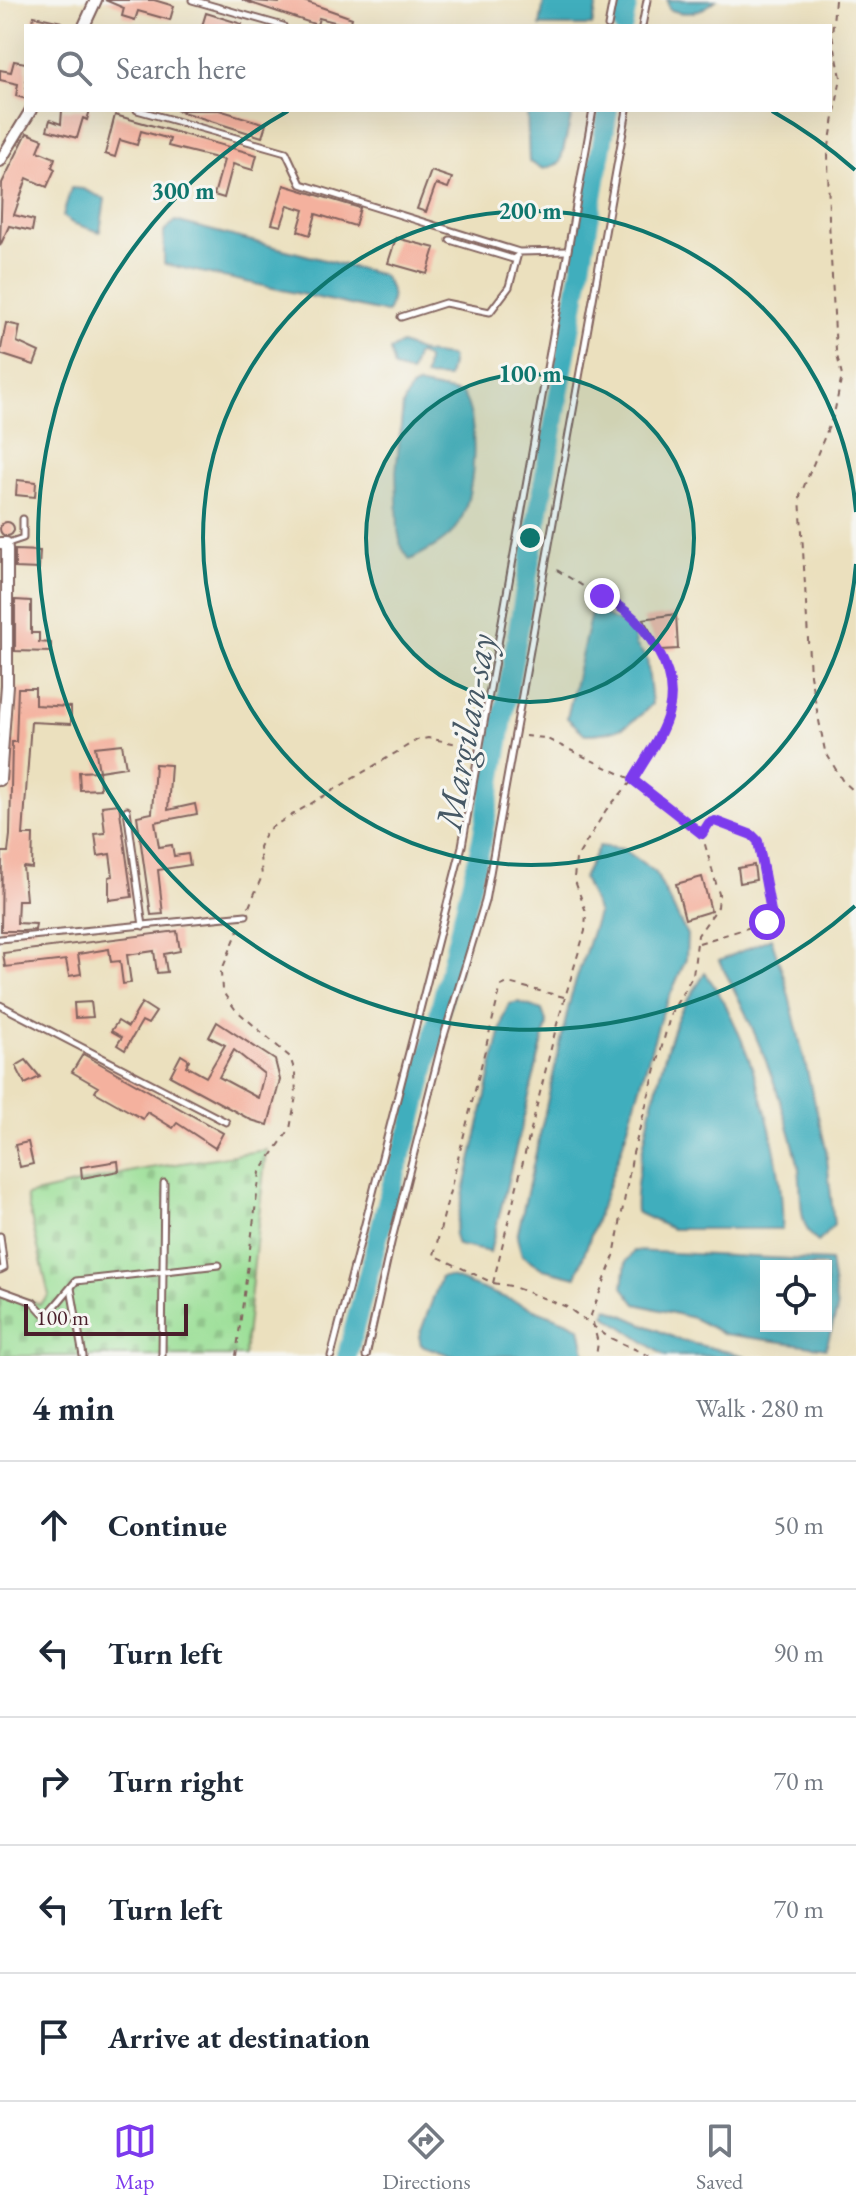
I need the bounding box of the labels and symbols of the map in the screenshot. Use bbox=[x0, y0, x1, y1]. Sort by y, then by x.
text: 300 m bbox=[151, 175, 215, 206]
text: 200 m bbox=[498, 195, 562, 226]
text: 100 m bbox=[498, 358, 562, 389]
centre of rings bbox=[516, 524, 544, 552]
route end bbox=[584, 578, 620, 614]
water label: Margilan-say bbox=[423, 629, 506, 836]
route start bbox=[749, 904, 785, 940]
scale bar bbox=[24, 1300, 188, 1336]

